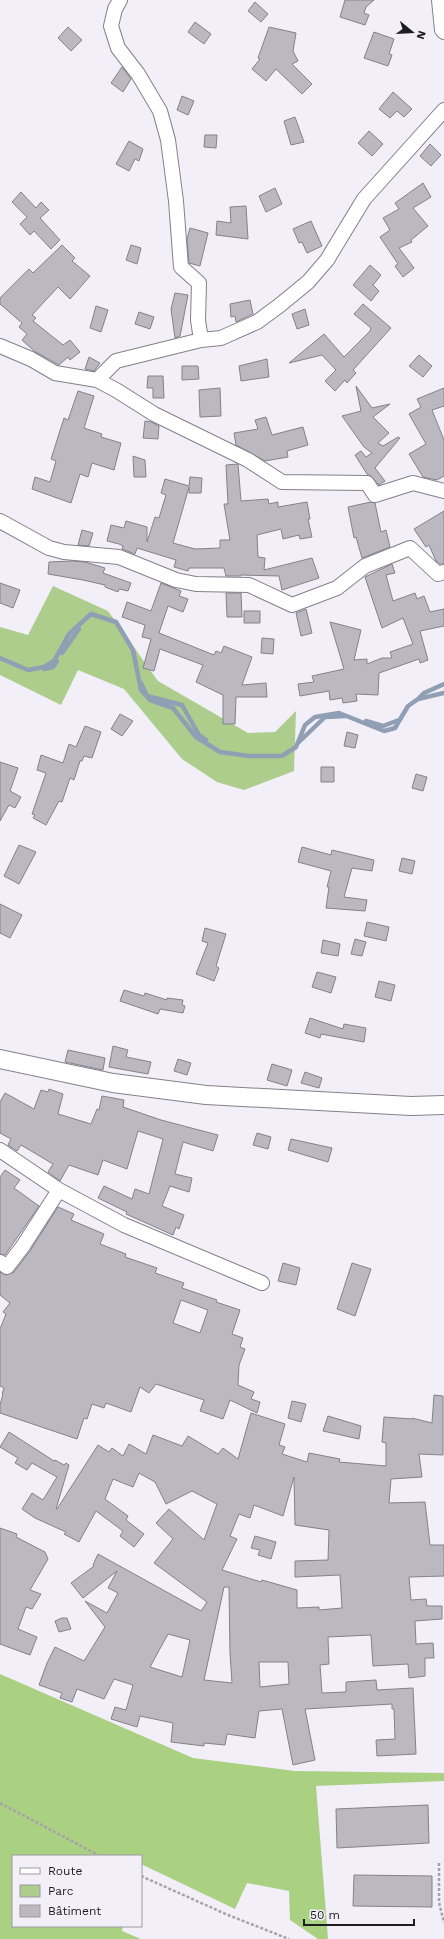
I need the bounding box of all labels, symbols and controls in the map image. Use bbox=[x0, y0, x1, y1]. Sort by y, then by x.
north arrow bbox=[392, 12, 432, 52]
text: N bbox=[414, 29, 428, 41]
legend bbox=[12, 1855, 142, 1927]
text: Route bbox=[48, 1864, 82, 1878]
text: Parc bbox=[48, 1884, 74, 1898]
scale bar bbox=[304, 1901, 414, 1927]
text: Bâtiment bbox=[48, 1904, 101, 1918]
text: 50 m bbox=[310, 1908, 340, 1922]

